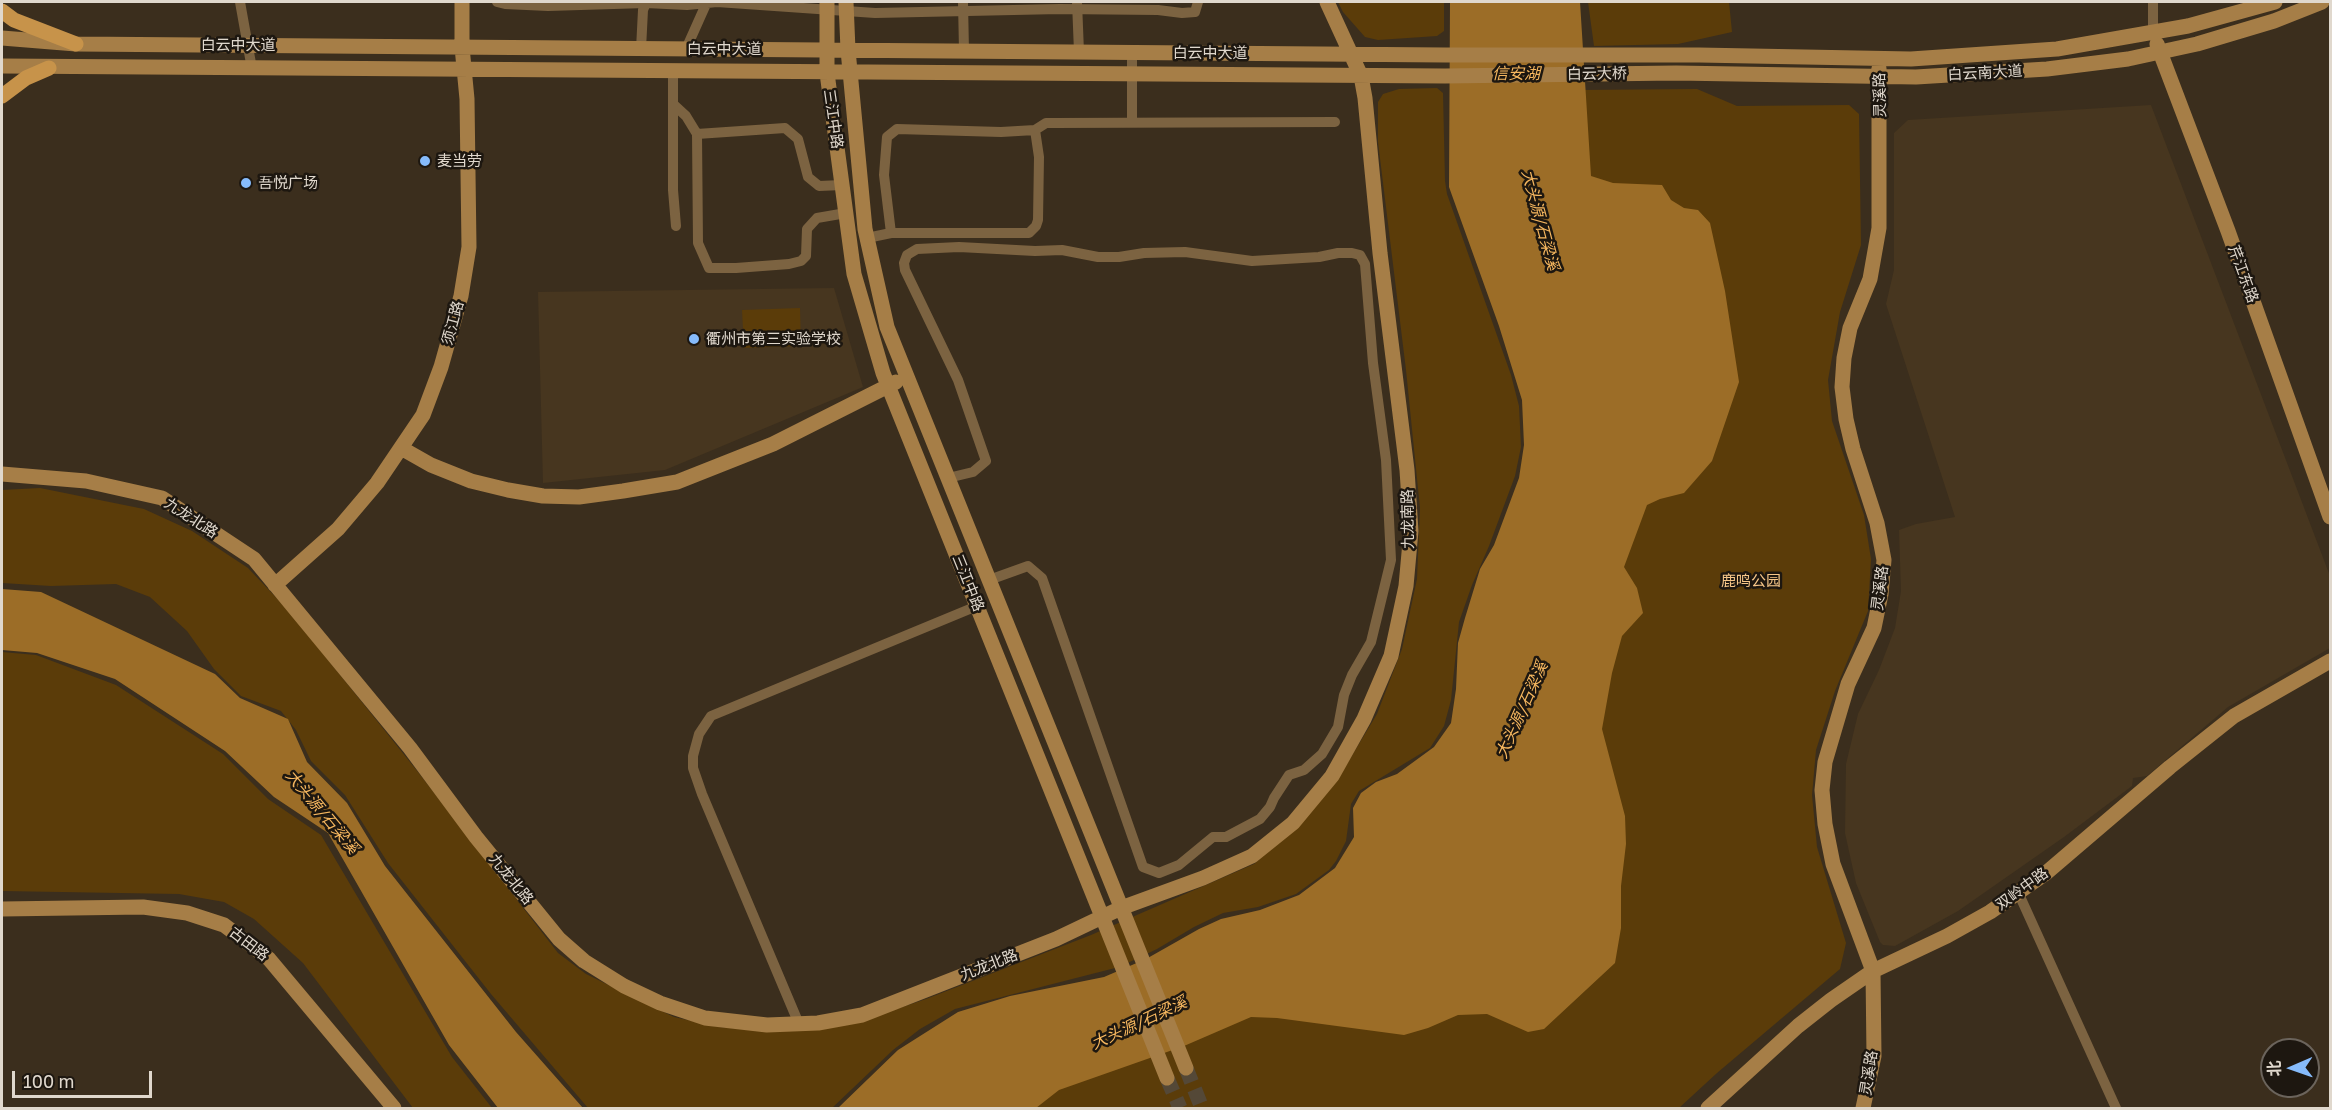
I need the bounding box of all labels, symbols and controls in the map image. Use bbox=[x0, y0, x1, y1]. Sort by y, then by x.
street label: 白云中大道 bbox=[201, 36, 275, 54]
street label: 白云中大道 bbox=[687, 40, 761, 58]
street label: 白云中大道 bbox=[1173, 44, 1247, 62]
street label: 白云南大道 bbox=[1947, 62, 2023, 84]
water label: 信安湖 bbox=[1492, 64, 1540, 84]
street label: 白云大桥 bbox=[1567, 64, 1627, 84]
street label: 灵溪路 bbox=[1871, 72, 1889, 118]
street label: 三江中路 bbox=[820, 88, 846, 150]
place label: 麦当劳 bbox=[437, 152, 482, 170]
marker: 麦当劳 bbox=[418, 154, 432, 168]
water label: 大头源/石梁溪 bbox=[1517, 167, 1563, 273]
place label: 吾悦广场 bbox=[258, 174, 318, 192]
marker: 吾悦广场 bbox=[239, 176, 253, 190]
street label: 芹江东路 bbox=[2224, 243, 2262, 305]
street label: 须江路 bbox=[438, 299, 468, 347]
place label: 衢州市第三实验学校 bbox=[706, 330, 841, 348]
marker: 衢州市第三实验学校 bbox=[687, 332, 701, 346]
street label: 九龙南路 bbox=[1398, 489, 1418, 549]
street label: 九龙北路 bbox=[161, 494, 221, 542]
street label: 三江中路 bbox=[948, 552, 988, 614]
street label: 灵溪路 bbox=[1868, 565, 1892, 611]
park label: 鹿鸣公园 bbox=[1721, 572, 1781, 590]
water label: 大头源/石梁溪 bbox=[1492, 659, 1552, 761]
water label: 大头源/石梁溪 bbox=[281, 766, 363, 858]
street label: 九龙北路 bbox=[485, 850, 537, 908]
street label: 双岭中路 bbox=[1992, 864, 2052, 914]
street label: 古田路 bbox=[226, 923, 272, 965]
street label: 九龙北路 bbox=[958, 946, 1020, 984]
water label: 大头源/石梁溪 bbox=[1088, 992, 1190, 1054]
north arrow bbox=[2260, 1038, 2320, 1098]
street label: 灵溪路 bbox=[1857, 1049, 1881, 1097]
scale bar bbox=[15, 1059, 154, 1097]
text: 北 bbox=[2264, 1060, 2284, 1077]
text: 100 m bbox=[23, 1070, 74, 1092]

